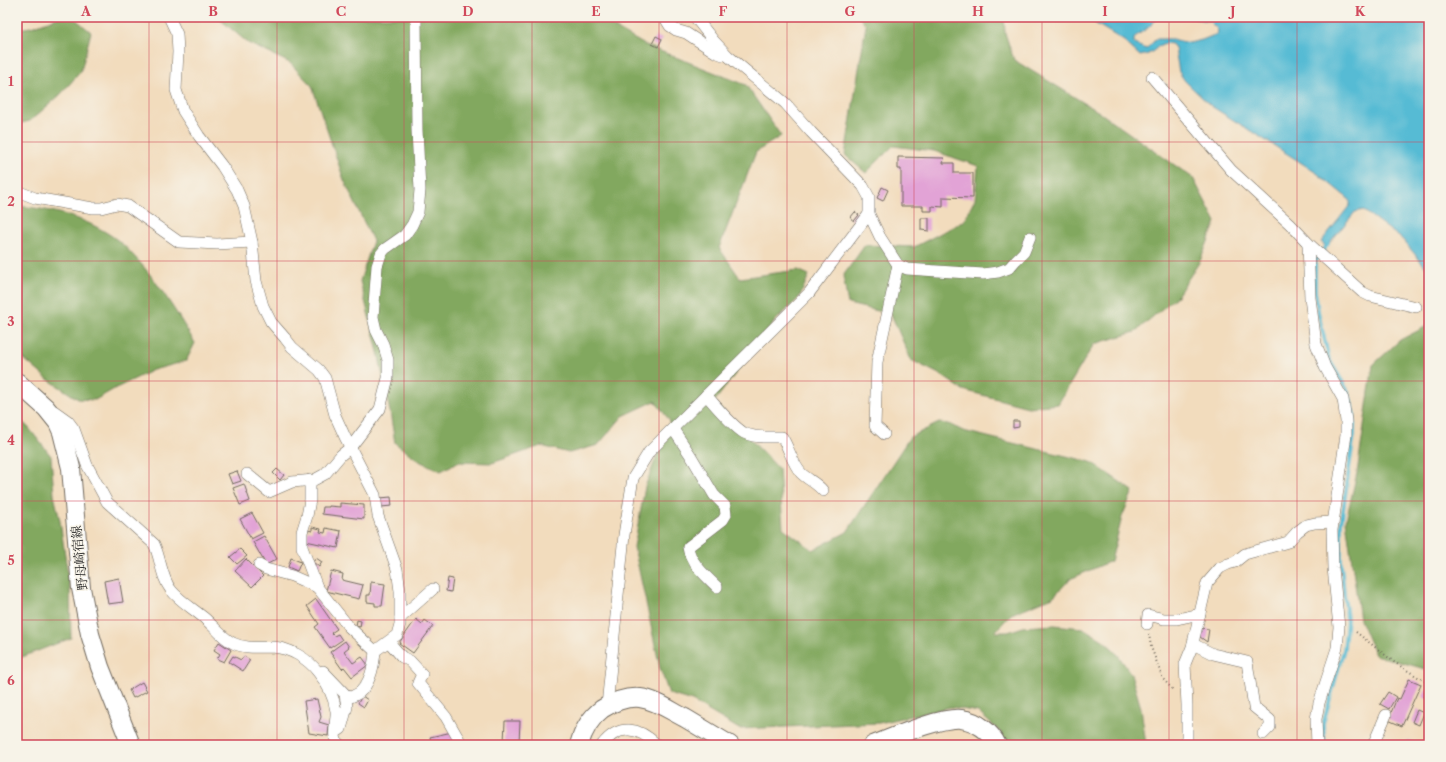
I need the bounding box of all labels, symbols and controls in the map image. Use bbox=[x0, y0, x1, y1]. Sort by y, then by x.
text: A bbox=[80, 3, 92, 19]
text: B bbox=[208, 3, 218, 19]
text: C bbox=[336, 3, 346, 19]
text: D bbox=[462, 3, 474, 19]
text: E bbox=[591, 3, 601, 19]
text: F bbox=[719, 3, 728, 19]
text: G bbox=[844, 3, 856, 19]
text: H bbox=[972, 3, 984, 19]
text: I bbox=[1102, 3, 1108, 19]
text: J bbox=[1228, 3, 1236, 19]
text: K bbox=[1355, 3, 1366, 19]
text: 1 bbox=[8, 73, 14, 89]
text: 2 bbox=[7, 193, 15, 209]
text: 3 bbox=[7, 313, 15, 329]
text: 4 bbox=[7, 432, 15, 448]
street label: 野母崎宿線 bbox=[68, 525, 90, 591]
text: 5 bbox=[7, 552, 15, 568]
text: 6 bbox=[7, 672, 15, 688]

